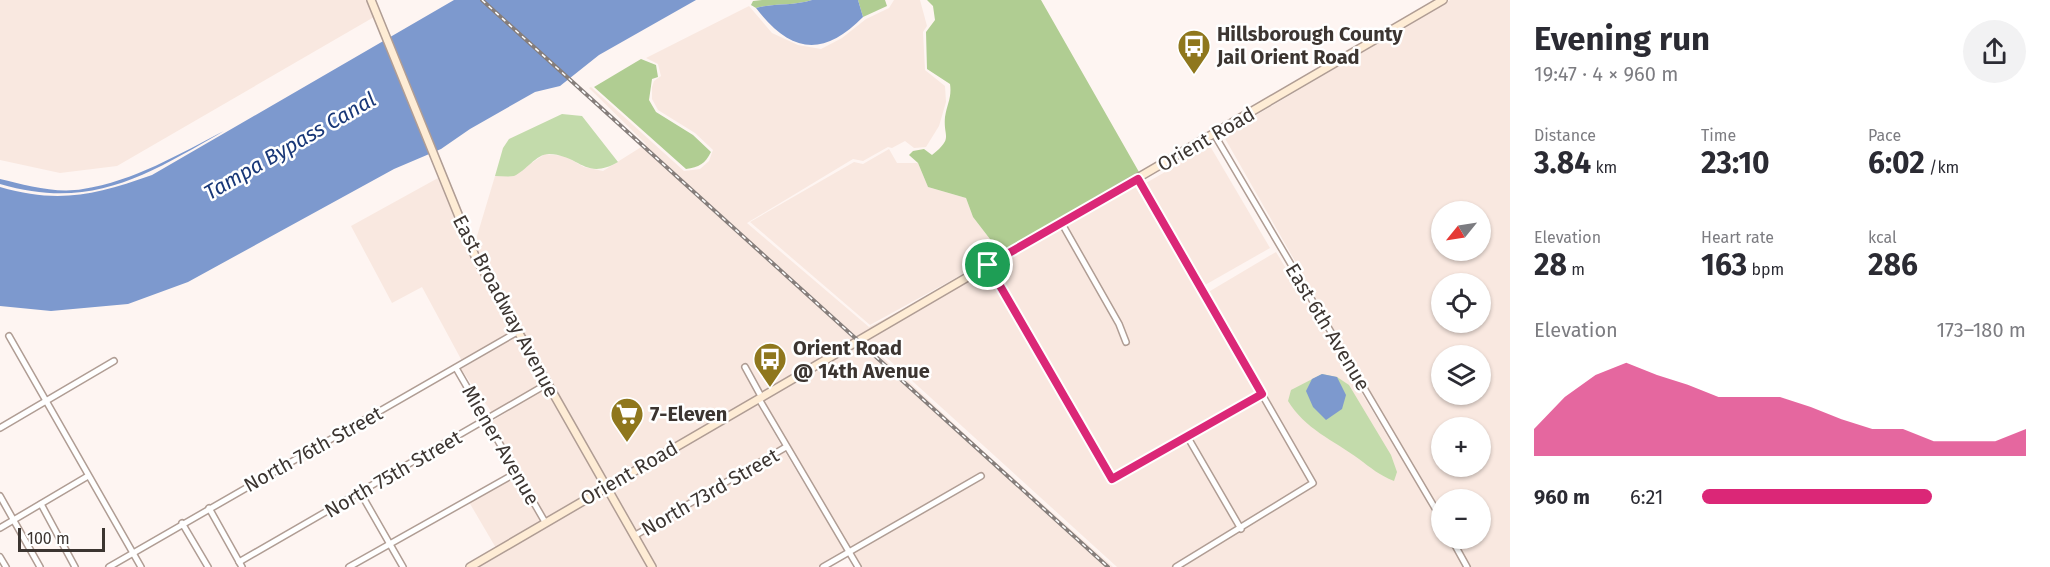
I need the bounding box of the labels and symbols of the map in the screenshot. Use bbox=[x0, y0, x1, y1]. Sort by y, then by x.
place label: Hillsborough County Jail Orient Road bbox=[1216, 22, 1403, 69]
bus stop icon: Hillsborough County Jail Orient Road bbox=[1176, 28, 1212, 75]
water label: Tampa Bypass Canal bbox=[200, 86, 380, 206]
street label: Orient Road bbox=[1153, 101, 1259, 177]
north arrow bbox=[1431, 201, 1491, 261]
street label: East Broadway Avenue bbox=[448, 211, 564, 401]
pin bbox=[962, 239, 1013, 290]
street label: East 6th Avenue bbox=[1281, 259, 1375, 395]
place label: Orient Road @ 14th Avenue bbox=[793, 336, 930, 383]
bus stop icon: Orient Road @ 14th Avenue bbox=[752, 341, 788, 388]
street label: Miener Avenue bbox=[457, 381, 545, 509]
supermarket icon: 7-Eleven bbox=[609, 396, 645, 443]
street label: North 76th Street bbox=[239, 401, 387, 497]
place label: 7-Eleven bbox=[650, 402, 727, 426]
street label: North 75th Street bbox=[320, 425, 466, 523]
street label: Orient Road bbox=[576, 435, 682, 511]
street label: North 73rd Street bbox=[637, 443, 784, 541]
scale bar bbox=[18, 525, 105, 552]

